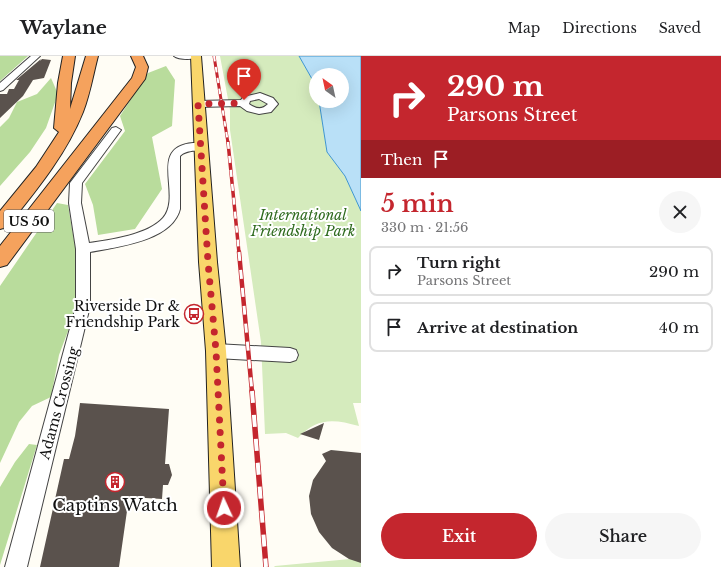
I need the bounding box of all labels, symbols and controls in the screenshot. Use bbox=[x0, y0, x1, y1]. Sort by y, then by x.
text: Waylane bbox=[20, 16, 107, 39]
text: Map bbox=[508, 19, 540, 37]
text: Directions bbox=[562, 19, 637, 37]
text: Saved bbox=[659, 19, 701, 37]
pin bbox=[227, 59, 261, 100]
icon: arrive bbox=[233, 65, 255, 87]
north arrow bbox=[309, 68, 349, 108]
map controls bbox=[309, 68, 349, 108]
text: 290 m bbox=[447, 69, 544, 104]
icon: right bbox=[381, 72, 433, 124]
text: Parsons Street bbox=[447, 104, 578, 126]
icon: arrive bbox=[430, 148, 452, 170]
text: Then bbox=[381, 150, 422, 169]
text: 5 min bbox=[381, 189, 454, 218]
button: close bbox=[659, 191, 701, 233]
park label: International Friendship Park bbox=[250, 206, 355, 240]
road number: US 50 bbox=[4, 210, 54, 232]
text: 330 m · 21:56 bbox=[381, 219, 468, 236]
text: Turn right bbox=[417, 253, 500, 272]
icon: right bbox=[383, 260, 405, 282]
text: 290 m bbox=[649, 262, 699, 281]
text: Parsons Street bbox=[417, 272, 511, 289]
place label: Riverside Dr & Friendship Park bbox=[65, 297, 180, 331]
bus stop icon: Riverside Dr & Friendship Park bbox=[183, 303, 205, 325]
icon: arrive bbox=[383, 316, 405, 338]
text: Arrive at destination bbox=[417, 318, 578, 337]
text: 40 m bbox=[659, 318, 699, 337]
street label: Adams Crossing bbox=[35, 344, 83, 462]
building icon: Captins Watch bbox=[104, 471, 126, 493]
position arrow bbox=[203, 487, 245, 529]
place label: Captins Watch bbox=[52, 495, 178, 516]
button: Exit bbox=[381, 513, 537, 559]
button: Share bbox=[545, 513, 701, 559]

